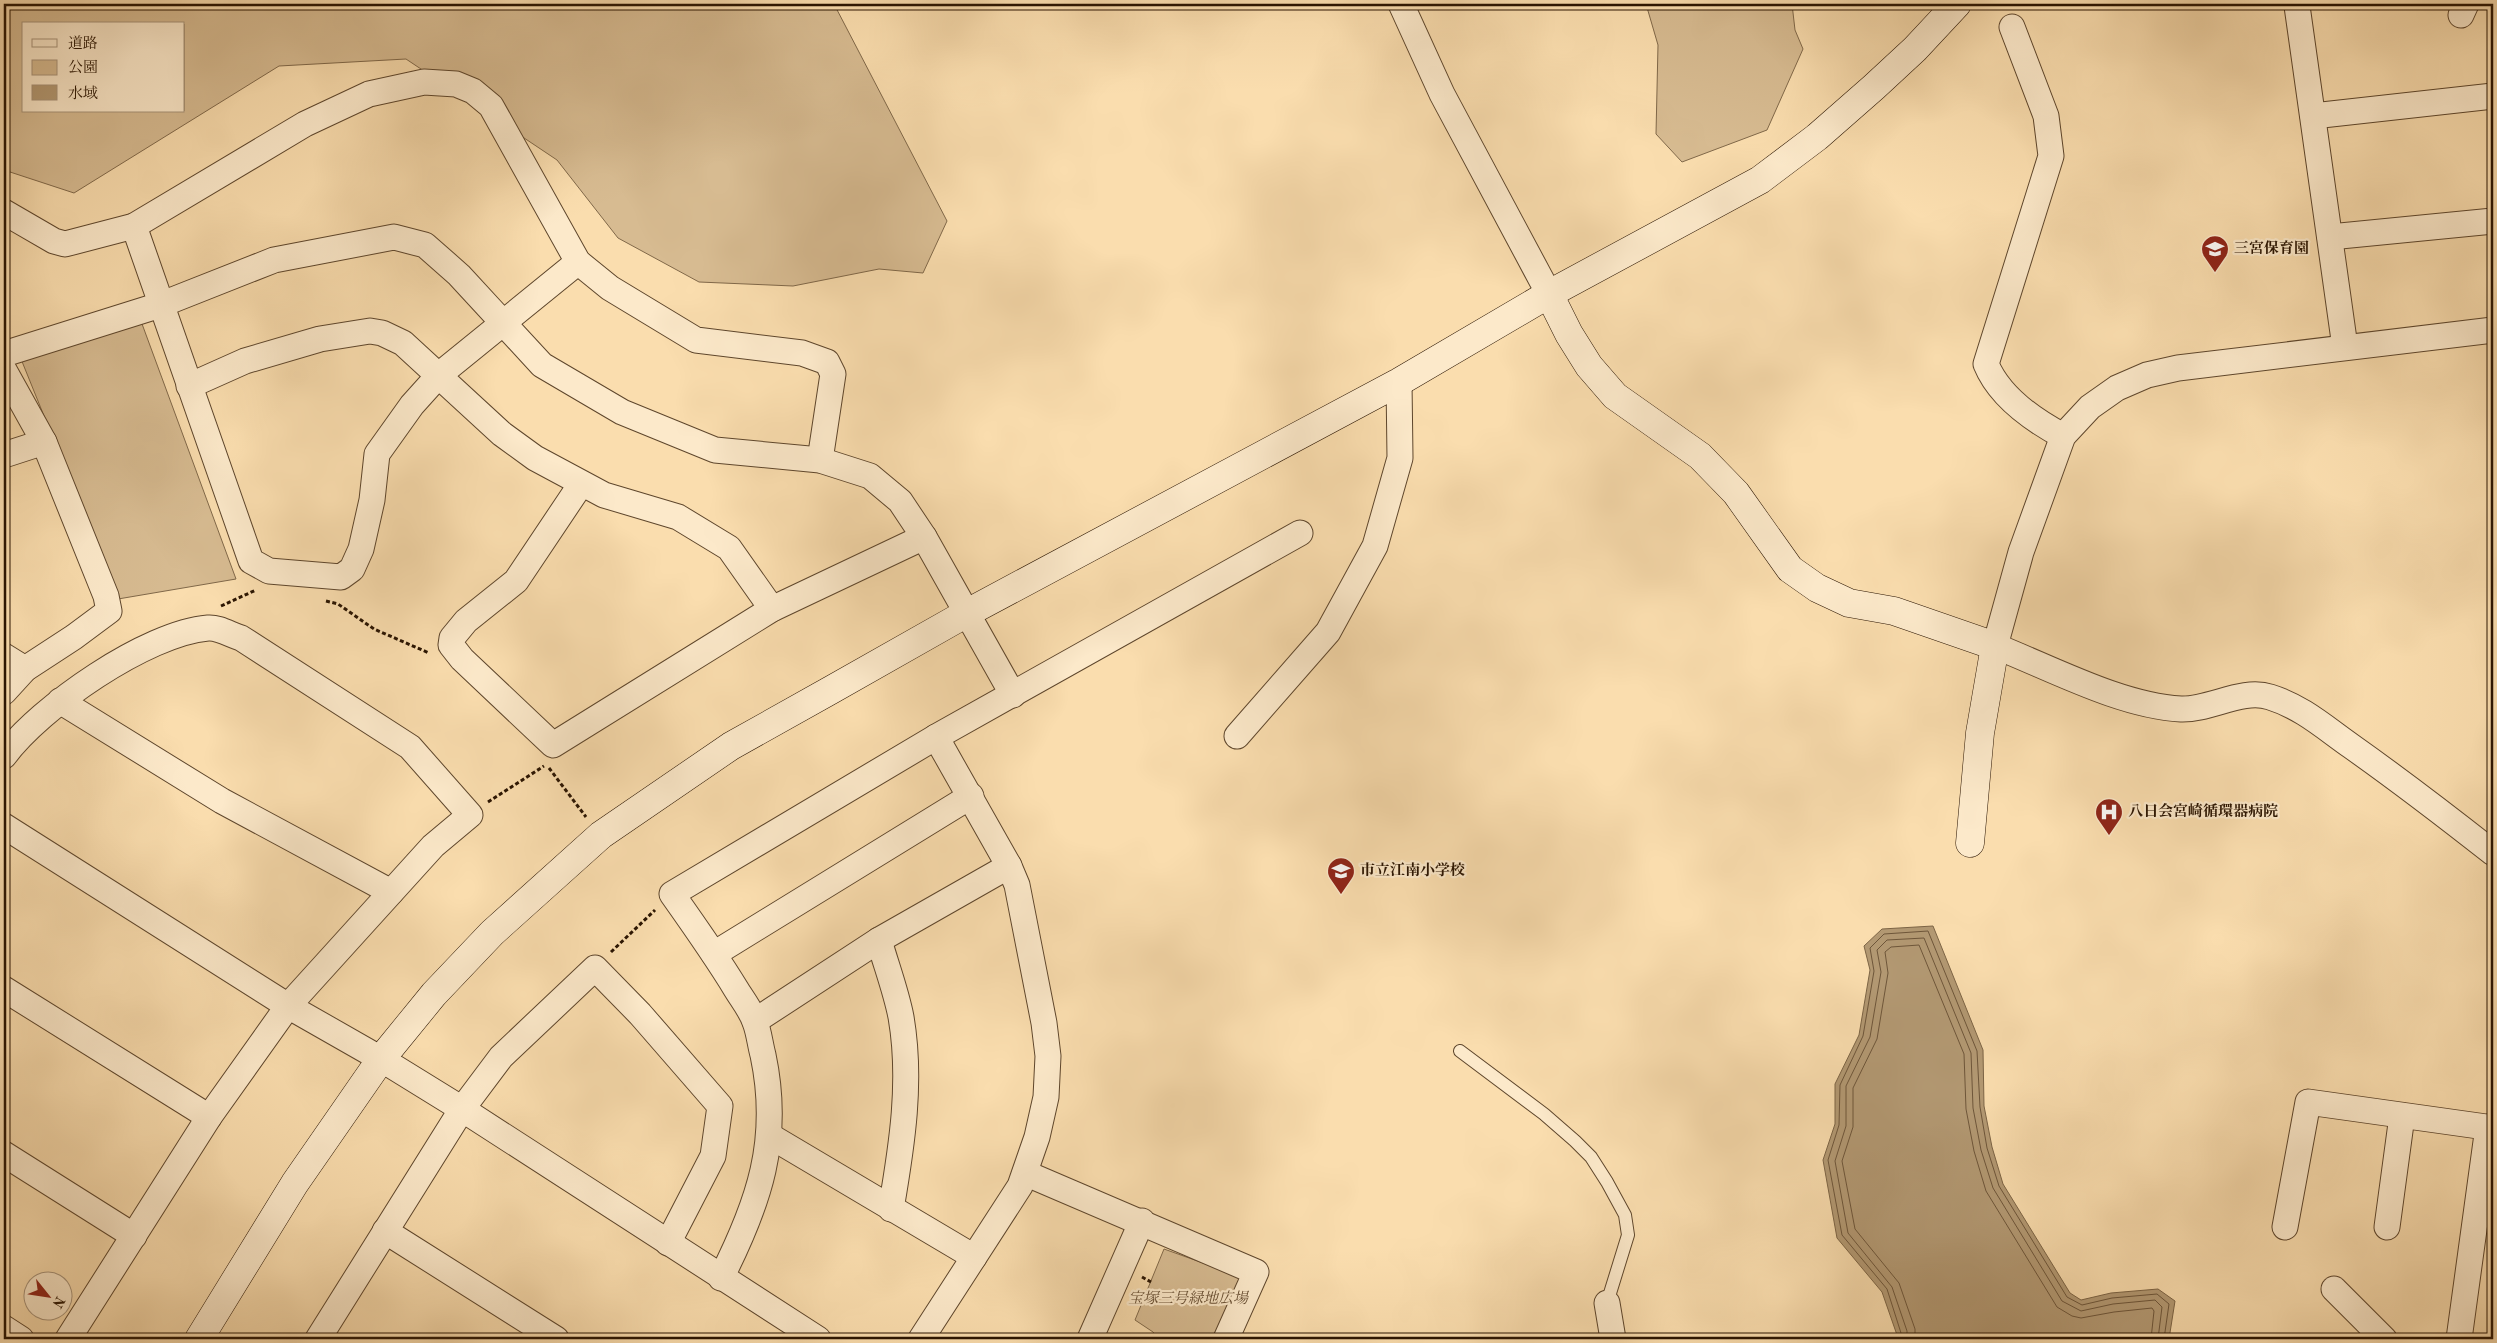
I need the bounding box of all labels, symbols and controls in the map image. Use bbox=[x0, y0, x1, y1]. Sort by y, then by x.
legend bbox=[22, 22, 185, 112]
text: 道路 bbox=[68, 35, 98, 52]
text: 公園 bbox=[68, 59, 98, 76]
text: 水域 bbox=[68, 85, 98, 102]
school or university icon: 三宮保育園 bbox=[2200, 234, 2230, 273]
place label: 三宮保育園 bbox=[2234, 240, 2309, 257]
hospital icon: 八日会宮崎循環器病院 bbox=[2094, 797, 2124, 836]
place label: 八日会宮崎循環器病院 bbox=[2128, 802, 2278, 820]
school or university icon: 市立江南小学校 bbox=[1326, 856, 1356, 895]
place label: 市立江南小学校 bbox=[1360, 861, 1465, 879]
north arrow bbox=[22, 1270, 72, 1320]
park label: 宝塚三号緑地広場 bbox=[1128, 1290, 1250, 1307]
text: N bbox=[50, 1294, 67, 1310]

